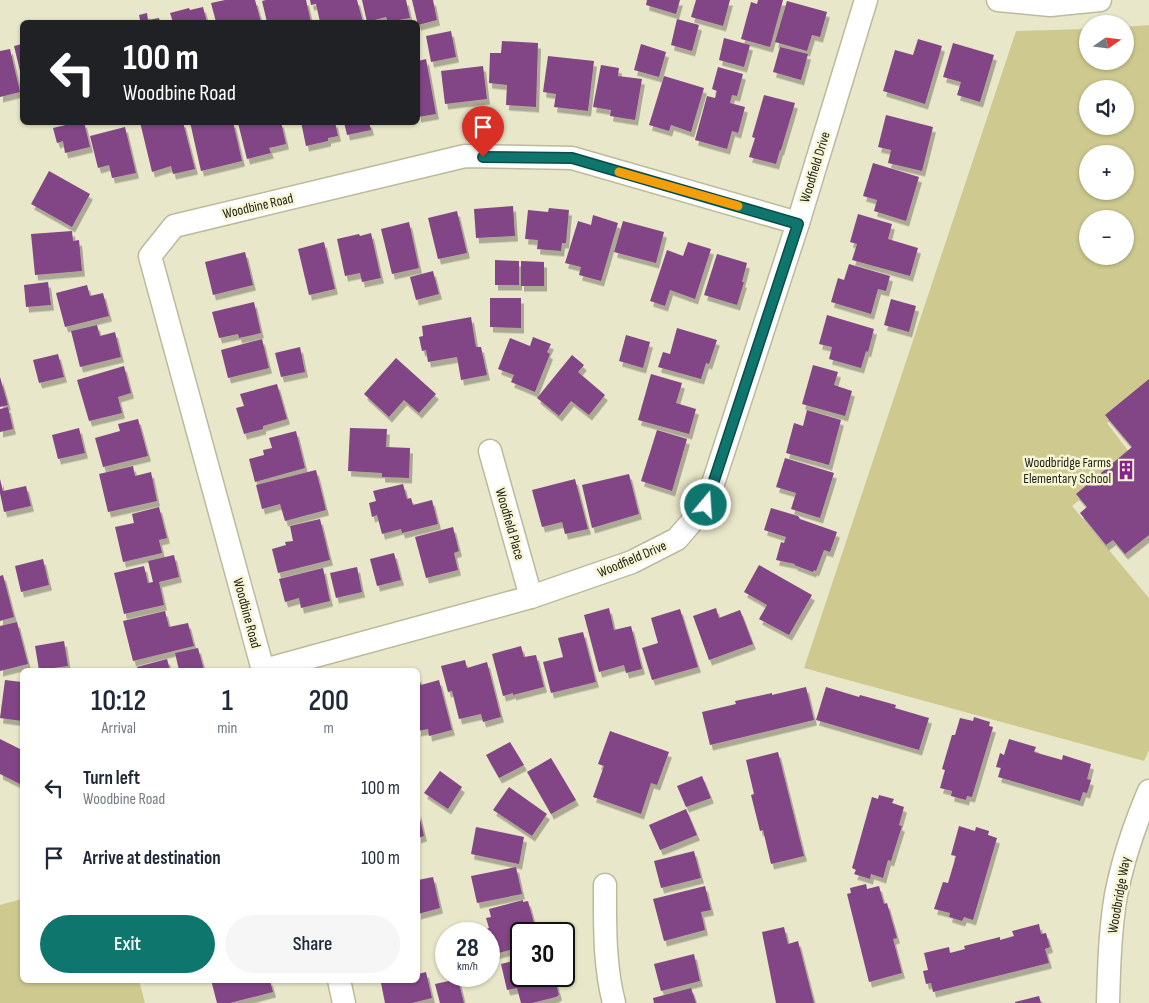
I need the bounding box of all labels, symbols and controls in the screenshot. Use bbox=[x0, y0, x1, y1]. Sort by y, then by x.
north arrow bbox=[1079, 15, 1134, 70]
map controls bbox=[1079, 15, 1134, 265]
text: 100 m bbox=[123, 37, 199, 80]
icon: left bbox=[40, 40, 105, 105]
text: Woodbine Road bbox=[123, 80, 236, 107]
button: sound bbox=[1079, 80, 1134, 135]
pin bbox=[462, 106, 504, 157]
icon: arrive bbox=[469, 113, 497, 141]
street label: Woodfield Drive bbox=[796, 130, 834, 204]
button: + bbox=[1079, 145, 1134, 200]
street label: Woodbine Road bbox=[221, 190, 295, 222]
button: − bbox=[1079, 210, 1134, 265]
place label: Woodbridge Farms Elementary School bbox=[1023, 454, 1111, 487]
building icon: Woodbridge Farms Elementary School bbox=[1115, 459, 1137, 481]
position arrow bbox=[679, 478, 731, 530]
street label: Woodfield Place bbox=[492, 486, 528, 562]
street label: Woodfield Drive bbox=[595, 537, 669, 581]
street label: Woodbine Road bbox=[229, 576, 265, 650]
text: 10:12 bbox=[91, 683, 146, 719]
text: 1 bbox=[222, 683, 233, 719]
text: 200 bbox=[308, 683, 349, 719]
text: Arrival bbox=[101, 719, 136, 738]
text: min bbox=[217, 719, 237, 738]
text: m bbox=[324, 719, 334, 738]
text: Turn left bbox=[83, 767, 140, 790]
icon: left bbox=[40, 774, 68, 802]
text: 100 m bbox=[361, 777, 400, 800]
text: Woodbine Road bbox=[83, 790, 165, 809]
icon: arrive bbox=[40, 844, 68, 872]
text: Arrive at destination bbox=[83, 847, 221, 870]
text: 100 m bbox=[361, 847, 400, 870]
street label: Woodbridge Way bbox=[1104, 855, 1134, 935]
button: Exit bbox=[40, 915, 215, 973]
button: Share bbox=[225, 915, 400, 973]
speed limit sign: 30 bbox=[510, 922, 575, 987]
text: 28 bbox=[456, 933, 479, 964]
text: km/h bbox=[457, 959, 478, 974]

